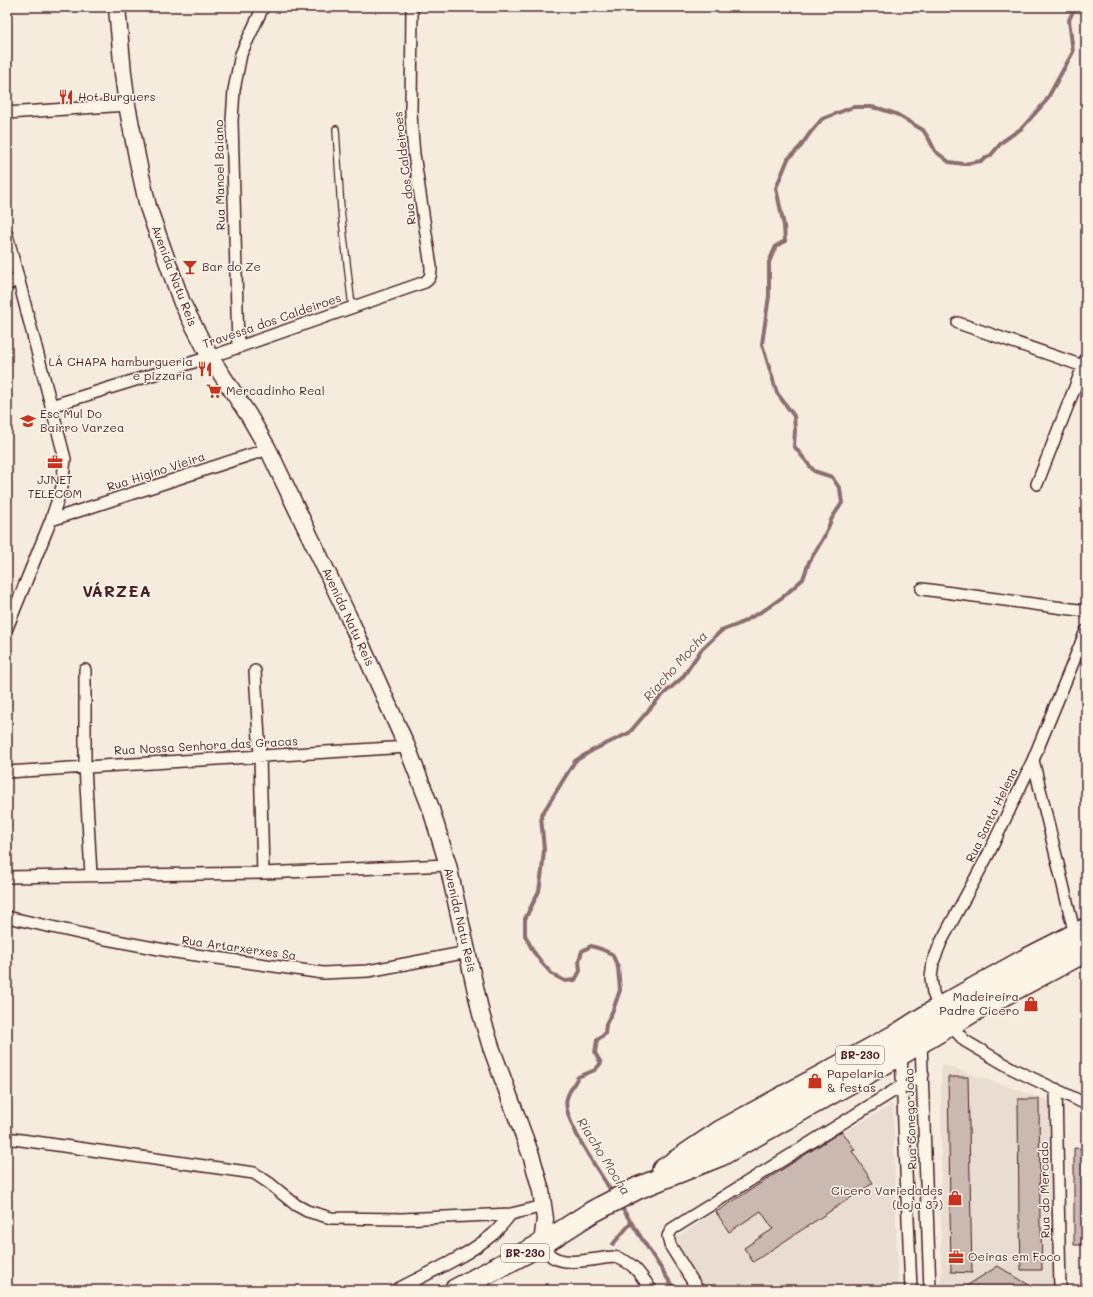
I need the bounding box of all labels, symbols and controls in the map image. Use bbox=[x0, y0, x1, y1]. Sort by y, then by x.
restaurant icon: Hot Burguers bbox=[57, 88, 75, 106]
place label: Hot Burguers bbox=[78, 88, 156, 104]
street label: Rua dos Caldeiroes bbox=[389, 110, 419, 226]
street label: Rua Manoel Baiano bbox=[210, 120, 228, 230]
street label: Avenida Natu Reis bbox=[148, 223, 202, 329]
bar icon: Bar do Ze bbox=[181, 258, 199, 276]
place label: Bar do Ze bbox=[202, 258, 261, 274]
street label: Travessa dos Caldeiroes bbox=[200, 289, 343, 351]
place label: LÁ CHAPA hamburgueria e pizzaria bbox=[48, 353, 193, 383]
restaurant icon: LÁ CHAPA hamburgueria e pizzaria bbox=[196, 360, 214, 378]
supermarket icon: Mercadinho Real bbox=[205, 382, 223, 400]
place label: Mercadinho Real bbox=[226, 382, 325, 398]
place label: Esc Mul Do Bairro Varzea bbox=[40, 405, 124, 435]
school or university icon: Esc Mul Do Bairro Varzea bbox=[19, 412, 37, 430]
street label: Rua Higino Vieira bbox=[105, 448, 207, 494]
office icon: JJNET TELECOM bbox=[46, 453, 64, 471]
place label: JJNET TELECOM bbox=[28, 471, 82, 501]
street label: Avenida Natu Reis bbox=[319, 565, 379, 668]
district label: VÁRZEA bbox=[82, 580, 152, 601]
water label: Riacho Mocha bbox=[639, 627, 711, 704]
street label: Rua Nossa Senhora das Gracas bbox=[114, 732, 298, 758]
street label: Rua Santa Helena bbox=[961, 764, 1021, 865]
street label: Avenida Natu Reis bbox=[441, 866, 481, 974]
street label: Rua Artarxerxes Sa bbox=[181, 931, 298, 963]
place label: Madeireira Padre Cícero bbox=[939, 988, 1019, 1018]
shop icon: Madeireira Padre Cícero bbox=[1022, 995, 1040, 1013]
road number: BR-230 bbox=[836, 1046, 884, 1064]
place label: Papelaria & festas bbox=[827, 1065, 884, 1095]
street label: Rua Conego João bbox=[900, 1068, 920, 1170]
shop icon: Papelaria & festas bbox=[806, 1072, 824, 1090]
water label: Riacho Mocha bbox=[574, 1114, 635, 1198]
street label: Rua do Mercado bbox=[1035, 1142, 1053, 1238]
place label: Cícero Variedades (Loja 37) bbox=[831, 1182, 943, 1212]
shop icon: Cícero Variedades (Loja 37) bbox=[946, 1189, 964, 1207]
road number: BR-230 bbox=[501, 1244, 549, 1262]
office icon: Oeiras em Foco bbox=[947, 1248, 965, 1266]
place label: Oeiras em Foco bbox=[968, 1248, 1061, 1264]

